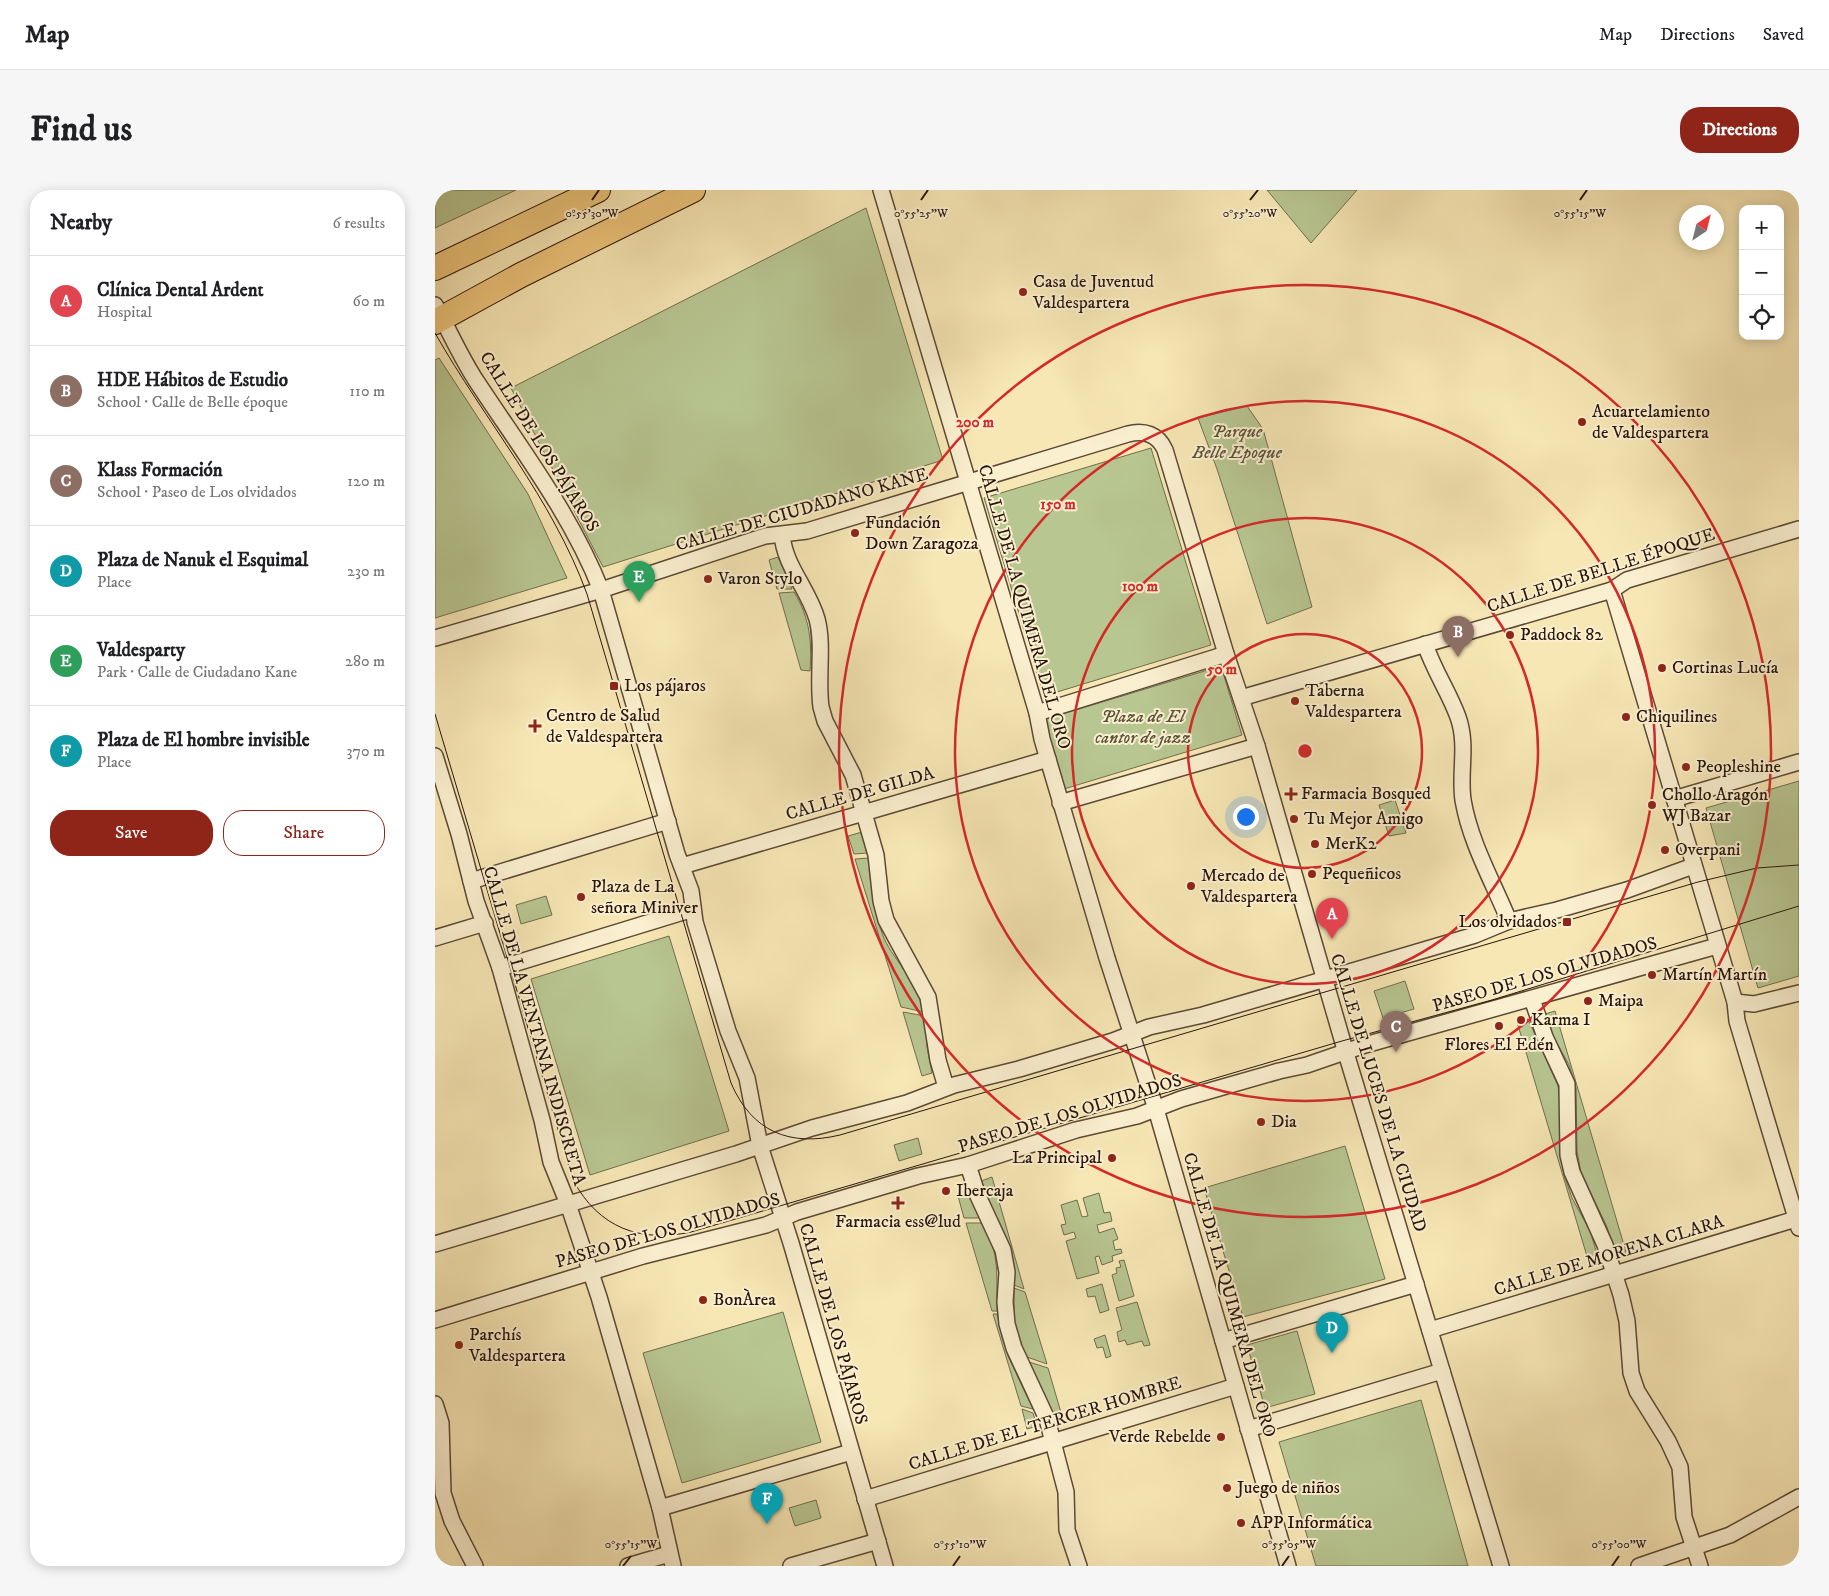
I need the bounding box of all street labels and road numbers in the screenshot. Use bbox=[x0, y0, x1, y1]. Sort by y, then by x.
street label: CALLE DE LOS PÁJAROS bbox=[474, 347, 604, 536]
street label: CALLE DE LA QUIMERA DEL ORO bbox=[973, 462, 1075, 752]
street label: CALLE DE CIUDADANO KANE bbox=[673, 463, 931, 557]
street label: CALLE DE BELLE ÉPOQUE bbox=[1484, 524, 1718, 618]
street label: CALLE DE GILDA bbox=[783, 762, 937, 826]
street label: CALLE DE LA VENTANA INDISCRETA bbox=[478, 864, 590, 1189]
street label: PASEO DE LOS OLVIDADOS bbox=[1430, 932, 1660, 1018]
street label: CALLE DE LUCES DE LA CIUDAD bbox=[1325, 951, 1431, 1235]
street label: PASEO DE LOS OLVIDADOS bbox=[956, 1069, 1184, 1159]
street label: CALLE DE LA QUIMERA DEL ORO bbox=[1178, 1150, 1280, 1440]
street label: PASEO DE LOS OLVIDADOS bbox=[553, 1188, 783, 1274]
street label: CALLE DE MORENA CLARA bbox=[1491, 1210, 1727, 1301]
street label: CALLE DE LOS PÁJAROS bbox=[794, 1221, 873, 1427]
street label: CALLE DE EL TERCER HOMBRE bbox=[906, 1372, 1184, 1476]

